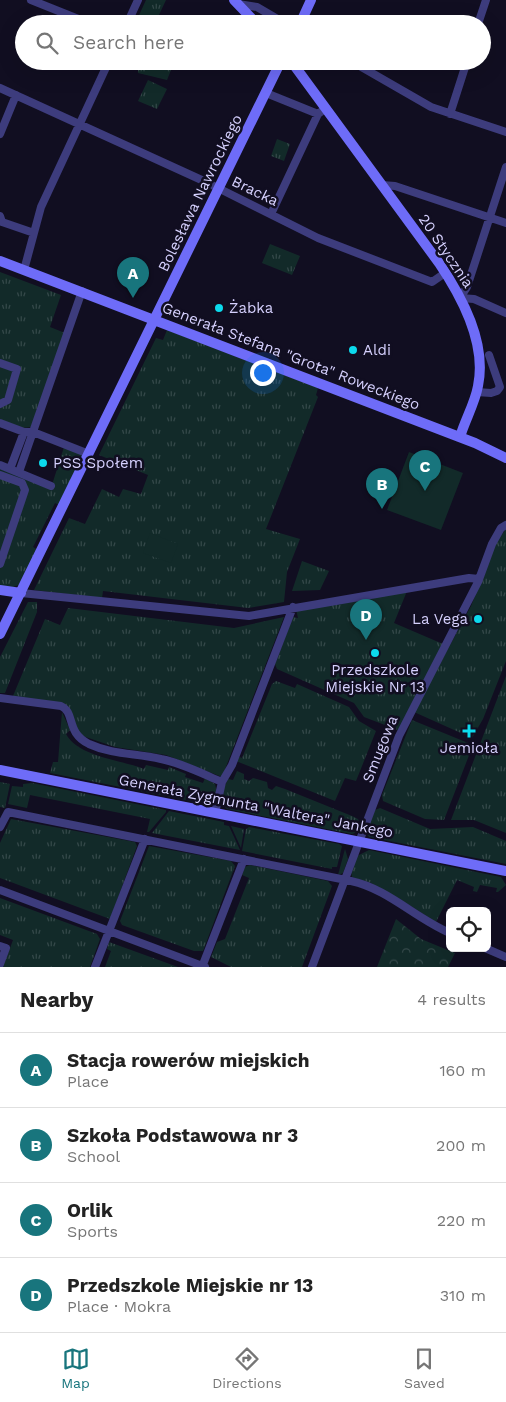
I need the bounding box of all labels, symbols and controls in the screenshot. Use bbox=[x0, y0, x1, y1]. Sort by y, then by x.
search box bbox=[15, 15, 491, 70]
icon: search bbox=[33, 29, 61, 57]
text: Search here bbox=[73, 31, 184, 54]
street label: Bolesława Nawrockiego bbox=[154, 111, 246, 275]
street label: Bracka bbox=[229, 172, 282, 210]
street label: 20 Stycznia bbox=[415, 211, 478, 292]
pin: A bbox=[117, 257, 149, 298]
street label: Generała Stefana "Grota" Roweckiego bbox=[160, 298, 422, 414]
place label: Żabka bbox=[229, 299, 274, 317]
marker: Żabka bbox=[213, 302, 225, 314]
place label: Aldi bbox=[363, 341, 391, 359]
marker: Aldi bbox=[347, 344, 359, 356]
your location bbox=[250, 360, 276, 386]
pin: C bbox=[409, 450, 441, 491]
place label: PSS Społem bbox=[53, 454, 143, 472]
marker: PSS Społem bbox=[37, 457, 49, 469]
pin: B bbox=[366, 468, 398, 509]
pin: D bbox=[350, 599, 382, 640]
place label: La Vega bbox=[412, 610, 468, 628]
marker: La Vega bbox=[472, 613, 484, 625]
marker: Przedszkole Miejskie Nr 13 bbox=[369, 647, 381, 659]
place label: Przedszkole Miejskie Nr 13 bbox=[325, 661, 425, 696]
street label: Smugowa bbox=[358, 712, 402, 785]
marker: Jemioła bbox=[463, 725, 475, 737]
place label: Jemioła bbox=[440, 739, 499, 757]
street label: Generała Zygmunta "Waltera" Jankego bbox=[117, 771, 395, 841]
map controls bbox=[446, 907, 491, 952]
button: locate bbox=[446, 907, 491, 952]
text: Nearby bbox=[20, 987, 93, 1012]
text: 4 results bbox=[417, 990, 486, 1009]
text: Stacja rowerów miejskich bbox=[67, 1049, 309, 1072]
text: A bbox=[31, 1061, 41, 1080]
text: 160 m bbox=[439, 1061, 486, 1080]
text: Place bbox=[67, 1072, 109, 1091]
text: Szkoła Podstawowa nr 3 bbox=[67, 1124, 298, 1147]
text: B bbox=[31, 1136, 41, 1155]
text: 200 m bbox=[436, 1136, 486, 1155]
text: School bbox=[67, 1147, 120, 1166]
text: Orlik bbox=[67, 1199, 113, 1222]
text: C bbox=[31, 1211, 41, 1230]
text: 220 m bbox=[437, 1211, 486, 1230]
text: Sports bbox=[67, 1222, 118, 1241]
text: Przedszkole Miejskie nr 13 bbox=[67, 1274, 313, 1297]
text: D bbox=[30, 1286, 42, 1305]
text: 310 m bbox=[440, 1286, 486, 1305]
text: Place · Mokra bbox=[67, 1297, 171, 1316]
tab: Map bbox=[61, 1345, 90, 1391]
tab: Directions bbox=[212, 1345, 282, 1391]
tab: Saved bbox=[404, 1345, 445, 1391]

